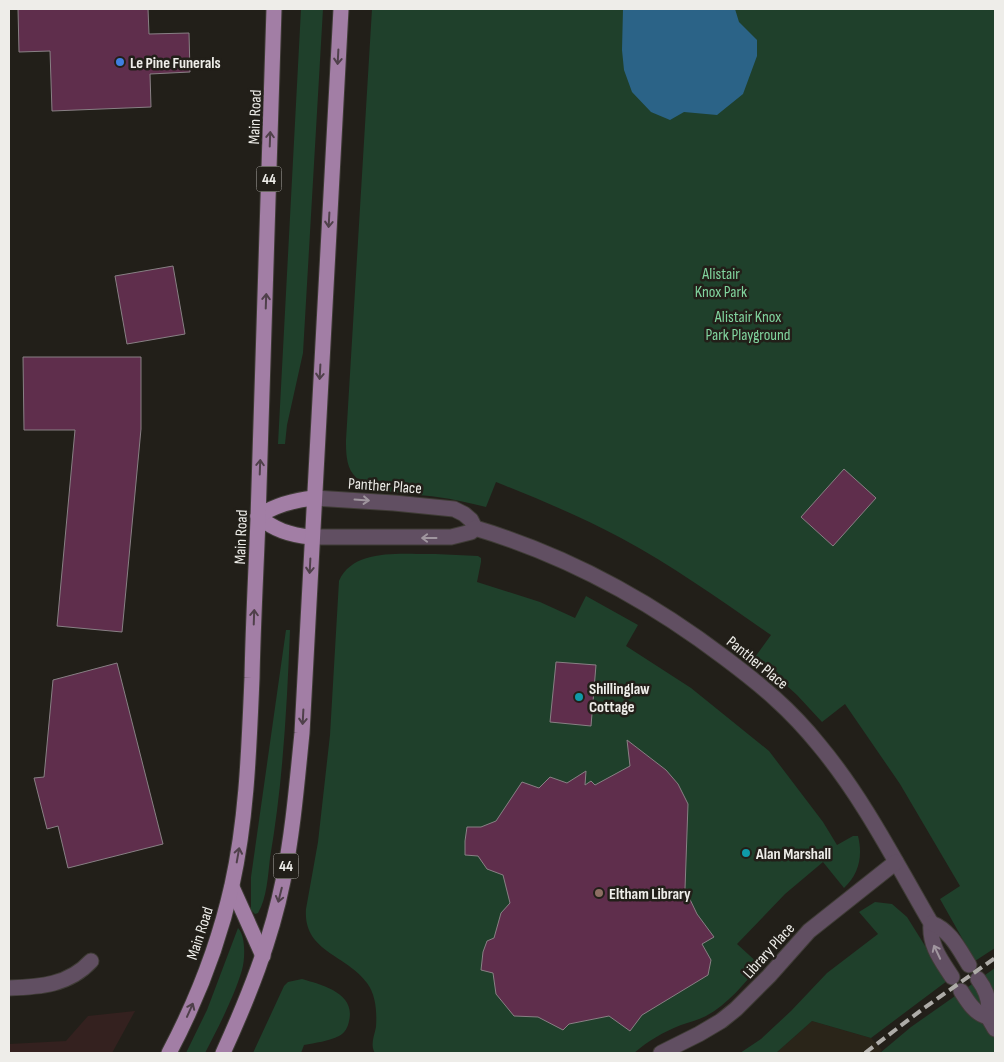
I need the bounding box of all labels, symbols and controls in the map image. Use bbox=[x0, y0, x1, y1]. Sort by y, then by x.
one-way arrow bbox=[333, 49, 342, 65]
place label: Le Pine Funerals bbox=[130, 54, 221, 73]
marker: Le Pine Funerals bbox=[114, 56, 126, 68]
street label: Main Road bbox=[245, 89, 266, 145]
one-way arrow bbox=[266, 131, 275, 147]
road number: 44 bbox=[256, 166, 282, 192]
one-way arrow bbox=[324, 211, 333, 227]
park label: Alistair Knox Park bbox=[695, 265, 747, 302]
one-way arrow bbox=[261, 293, 270, 309]
park label: Alistair Knox Park Playground bbox=[705, 308, 791, 345]
one-way arrow bbox=[316, 364, 325, 380]
one-way arrow bbox=[255, 459, 264, 475]
street label: Panther Place bbox=[348, 474, 422, 499]
one-way arrow bbox=[354, 496, 370, 505]
street label: Main Road bbox=[231, 509, 252, 565]
one-way arrow bbox=[421, 533, 438, 543]
one-way arrow bbox=[306, 558, 315, 574]
one-way arrow bbox=[249, 610, 259, 626]
street label: Panther Place bbox=[722, 633, 792, 694]
place label: Shillinglaw Cottage bbox=[589, 680, 650, 717]
marker: Shillinglaw Cottage bbox=[573, 691, 585, 703]
one-way arrow bbox=[298, 709, 307, 725]
place label: Alan Marshall bbox=[755, 845, 831, 864]
one-way arrow bbox=[233, 847, 243, 863]
marker: Alan Marshall bbox=[740, 847, 752, 859]
road number: 44 bbox=[274, 854, 298, 878]
place label: Eltham Library bbox=[609, 885, 691, 904]
one-way arrow bbox=[275, 887, 284, 903]
marker: Eltham Library bbox=[593, 887, 605, 899]
street label: Main Road bbox=[183, 905, 218, 962]
street label: Library Place bbox=[739, 919, 799, 983]
one-way arrow bbox=[932, 945, 941, 960]
one-way arrow bbox=[186, 1002, 196, 1017]

